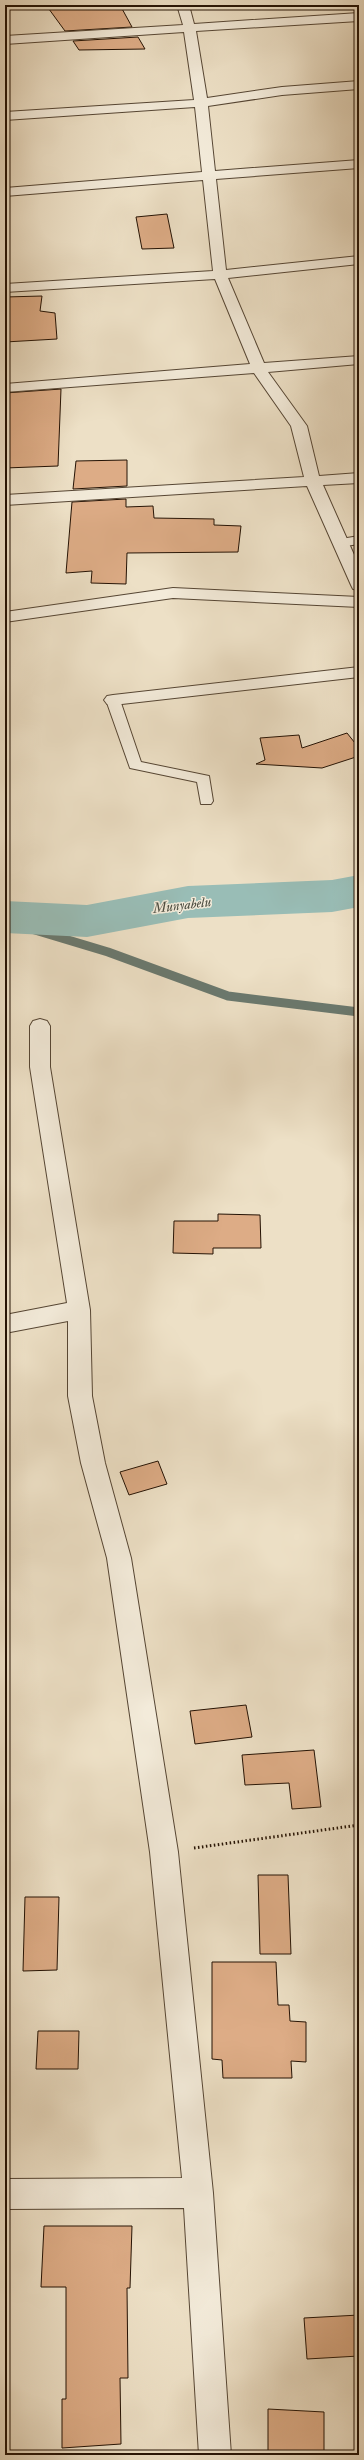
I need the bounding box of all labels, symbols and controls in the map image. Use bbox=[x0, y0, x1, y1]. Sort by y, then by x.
water label: Munyabelu bbox=[151, 893, 212, 917]

